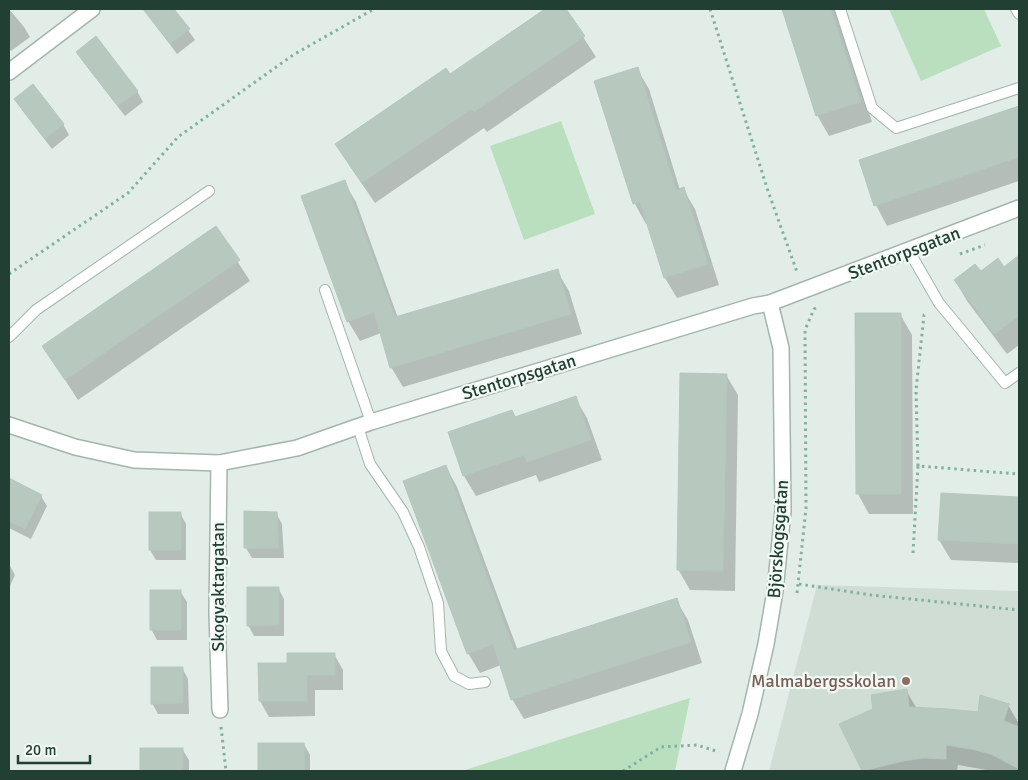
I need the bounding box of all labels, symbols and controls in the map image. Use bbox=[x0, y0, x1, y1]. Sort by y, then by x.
street label: Stentorpsgatan bbox=[845, 222, 963, 284]
street label: Stentorpsgatan bbox=[459, 349, 579, 405]
street label: Björskogsgatan bbox=[763, 479, 793, 599]
street label: Skogvaktargatan bbox=[207, 522, 229, 652]
place label: Malmabergsskolan bbox=[751, 670, 896, 692]
marker: Malmabergsskolan bbox=[900, 675, 912, 687]
scale bar bbox=[18, 732, 90, 764]
text: 20 m bbox=[25, 741, 56, 759]

